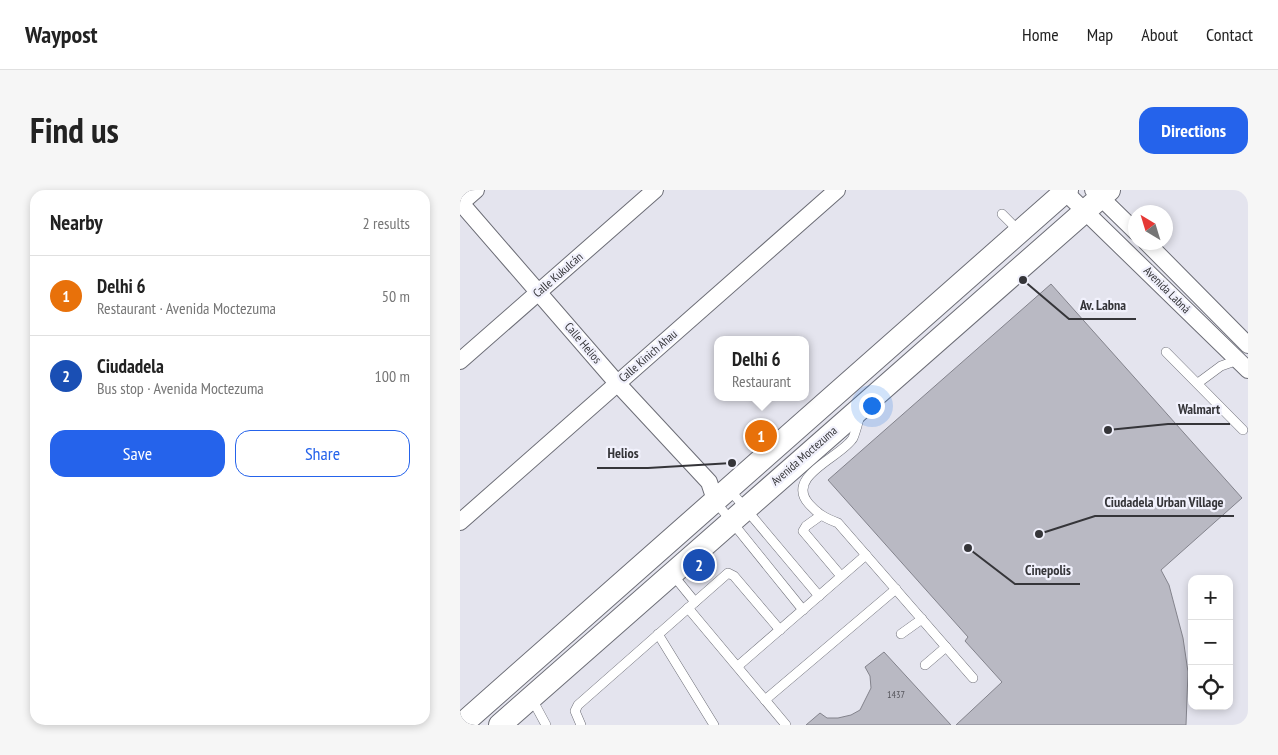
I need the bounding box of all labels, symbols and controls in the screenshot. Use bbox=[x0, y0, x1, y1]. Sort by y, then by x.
text: Waypost bbox=[25, 19, 98, 50]
text: Home bbox=[1022, 23, 1059, 46]
text: Map bbox=[1087, 23, 1113, 46]
text: About bbox=[1141, 23, 1178, 46]
text: Contact bbox=[1206, 23, 1253, 46]
text: Find us bbox=[30, 107, 119, 153]
button: Directions bbox=[1139, 107, 1248, 154]
north arrow bbox=[1128, 205, 1173, 250]
text: Nearby bbox=[50, 209, 103, 236]
text: 2 results bbox=[363, 213, 410, 233]
street label: Calle Kukulcán bbox=[530, 249, 586, 300]
street label: Avenida Labná bbox=[1141, 263, 1194, 316]
text: Delhi 6 bbox=[97, 274, 146, 298]
text: 1 bbox=[62, 286, 70, 306]
text: 50 m bbox=[382, 286, 410, 306]
callout: Av. Labna bbox=[1069, 290, 1136, 319]
text: Av. Labna bbox=[1079, 296, 1126, 314]
text: Restaurant · Avenida Moctezuma bbox=[97, 298, 276, 318]
street label: Calle Helios bbox=[562, 319, 605, 366]
street label: Calle Kinich Ahau bbox=[615, 326, 680, 385]
popup bbox=[714, 336, 809, 401]
text: Delhi 6 bbox=[732, 347, 781, 371]
text: Ciudadela bbox=[97, 354, 164, 378]
text: 2 bbox=[62, 366, 70, 386]
text: 100 m bbox=[375, 366, 410, 386]
text: Restaurant bbox=[732, 371, 791, 391]
text: Bus stop · Avenida Moctezuma bbox=[97, 378, 264, 398]
your location bbox=[859, 393, 885, 419]
callout: Walmart bbox=[1168, 395, 1230, 424]
text: Walmart bbox=[1177, 400, 1220, 418]
pin: 1 bbox=[745, 417, 777, 455]
street label: Avenida Moctezuma bbox=[768, 423, 840, 488]
button: Save bbox=[50, 430, 225, 477]
button: Share bbox=[235, 430, 410, 477]
callout: Helios bbox=[597, 439, 648, 468]
text: Helios bbox=[607, 444, 639, 462]
callout: Ciudadela Urban Village bbox=[1095, 487, 1234, 516]
text: Ciudadela Urban Village bbox=[1104, 493, 1224, 511]
pin: 2 bbox=[683, 546, 715, 584]
callout: Cinepolis bbox=[1015, 555, 1080, 584]
text: Cinepolis bbox=[1025, 561, 1071, 579]
map controls bbox=[1188, 575, 1233, 710]
button: + bbox=[1188, 575, 1233, 620]
button: − bbox=[1188, 620, 1233, 665]
button: locate bbox=[1188, 665, 1233, 710]
house number: 1437 bbox=[887, 688, 905, 701]

